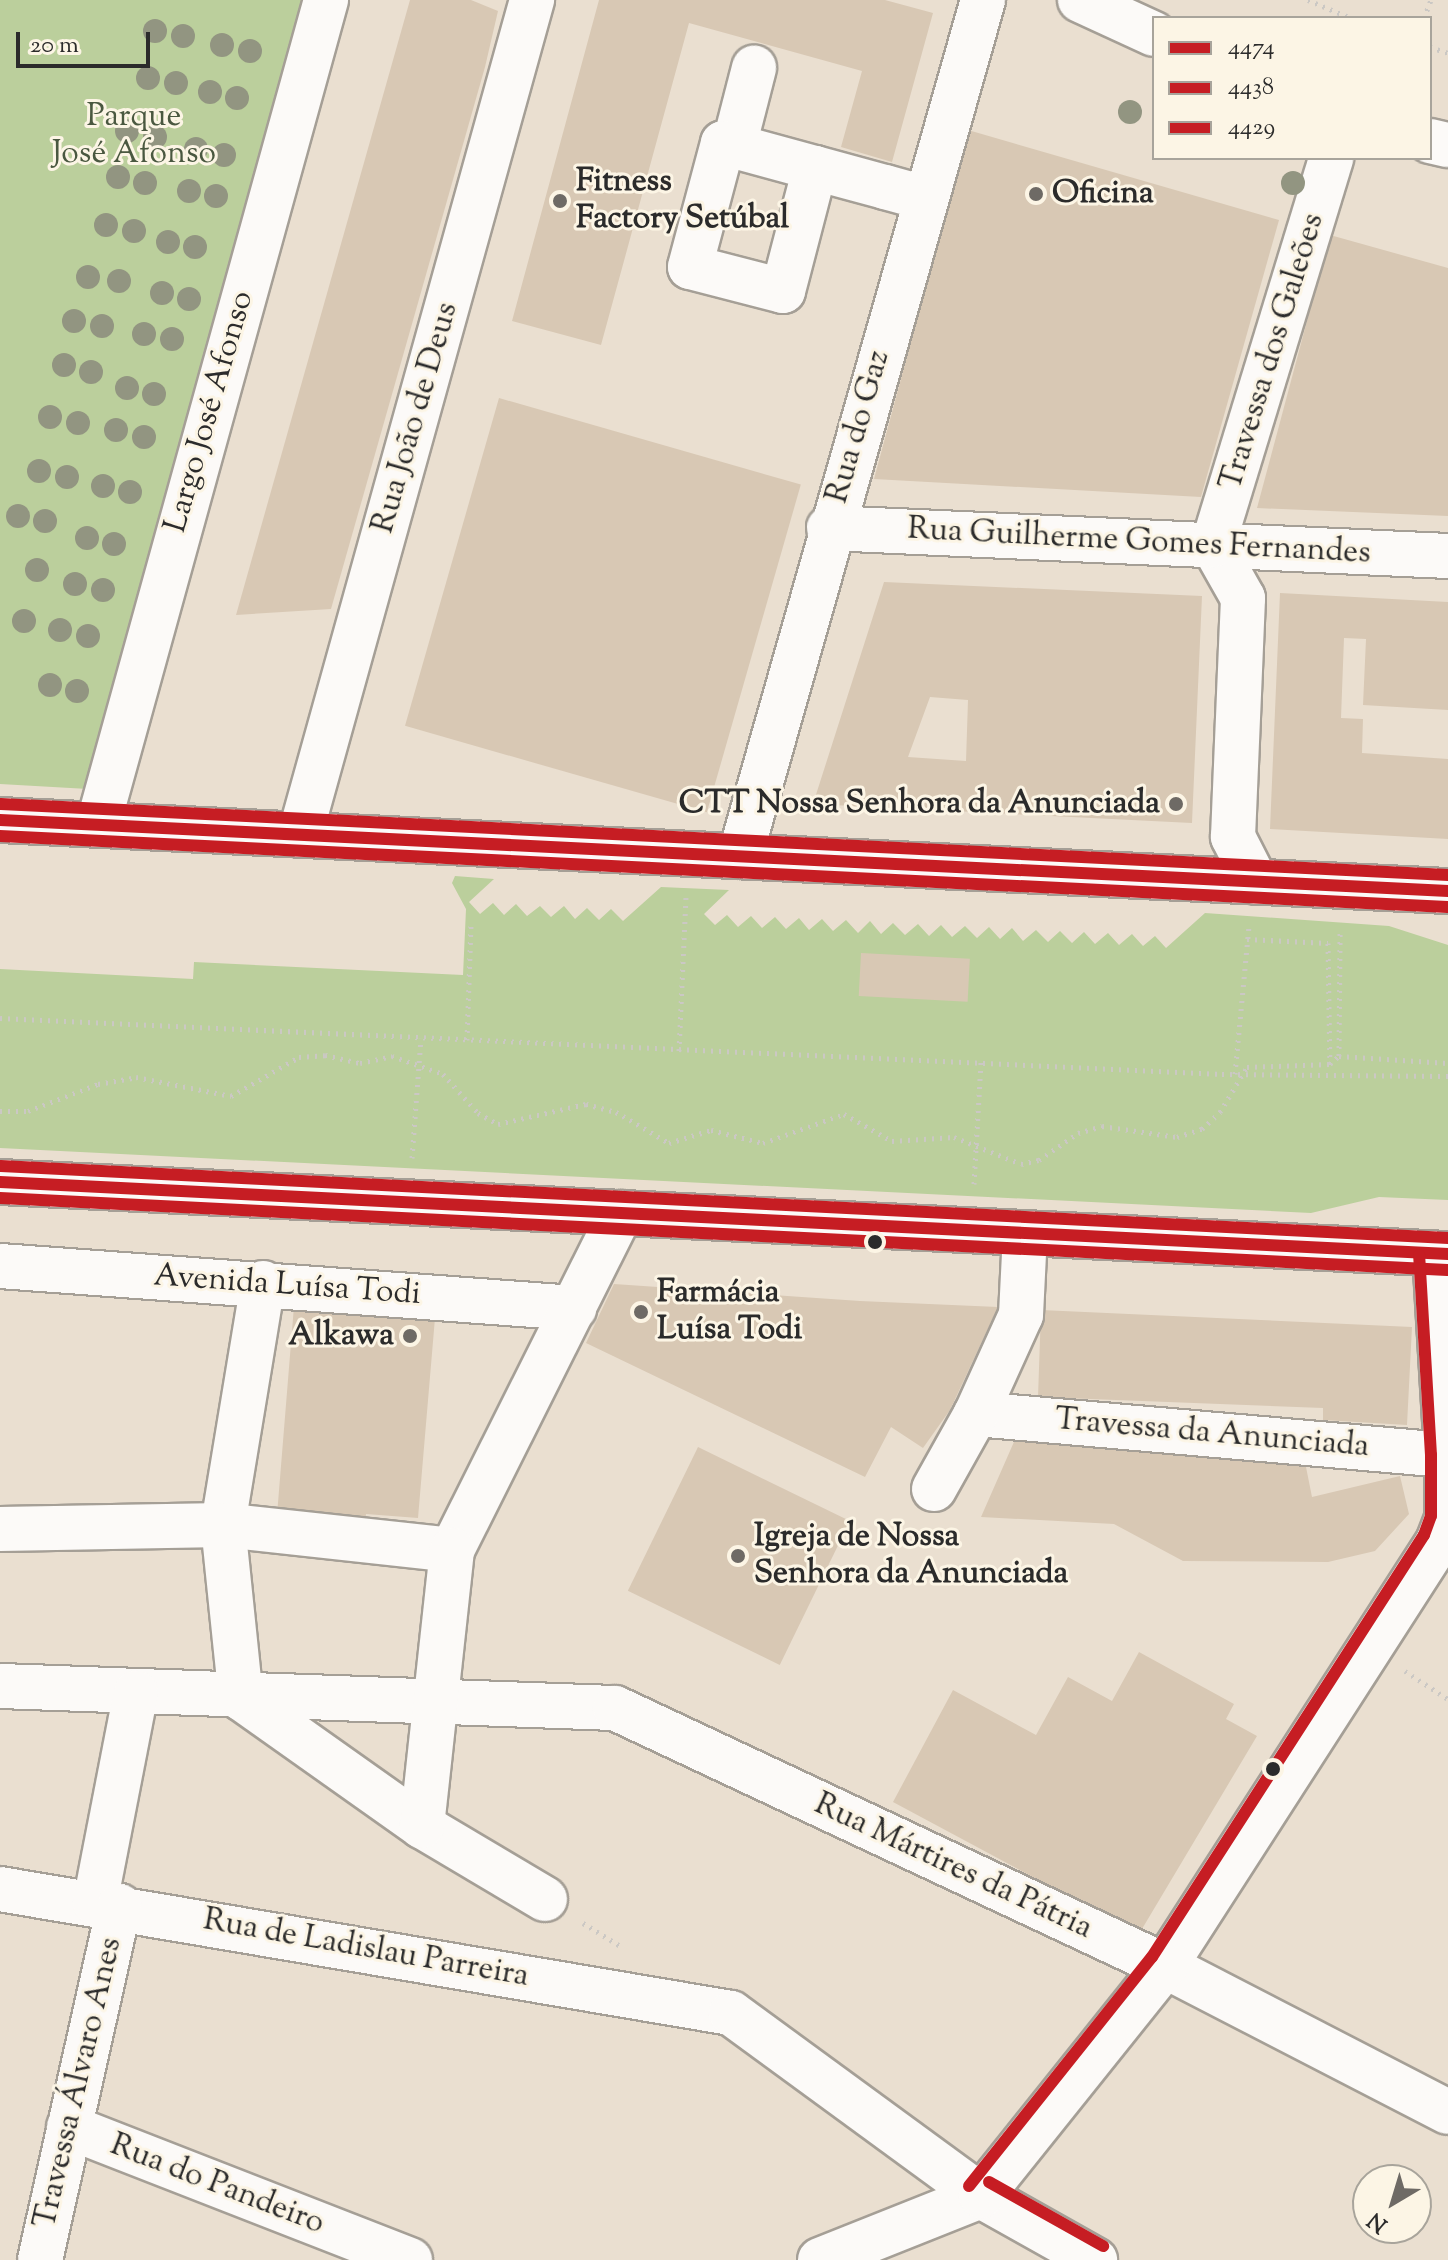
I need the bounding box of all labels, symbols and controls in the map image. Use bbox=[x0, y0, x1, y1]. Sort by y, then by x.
scale bar bbox=[20, 16, 154, 66]
legend bbox=[1152, 16, 1432, 160]
text: 20 m bbox=[30, 29, 79, 63]
text: 4474 bbox=[1228, 31, 1275, 65]
text: 4438 bbox=[1228, 71, 1274, 105]
park label: Parque José Afonso bbox=[52, 99, 216, 174]
text: 4429 bbox=[1228, 111, 1275, 145]
place label: Fitness Factory Setúbal bbox=[576, 164, 789, 239]
place label: Oficina bbox=[1052, 175, 1154, 213]
marker: Oficina bbox=[1027, 185, 1045, 203]
marker: Fitness Factory Setúbal bbox=[551, 192, 569, 210]
street label: Travessa dos Galeões bbox=[1213, 209, 1333, 495]
street label: Largo José Afonso bbox=[157, 287, 263, 537]
street label: Rua João de Deus bbox=[365, 298, 467, 538]
street label: Rua do Gaz bbox=[819, 346, 899, 508]
street label: Rua Guilherme Gomes Fernandes bbox=[906, 511, 1372, 573]
place label: CTT Nossa Senhora da Anunciada bbox=[679, 785, 1160, 823]
marker: CTT Nossa Senhora da Anunciada bbox=[1167, 795, 1185, 813]
unlabelled marker bbox=[867, 1234, 883, 1250]
street label: Avenida Luísa Todi bbox=[152, 1258, 422, 1314]
place label: Farmácia Luísa Todi bbox=[657, 1275, 802, 1350]
marker: Farmácia Luísa Todi bbox=[632, 1303, 650, 1321]
place label: Alkawa bbox=[288, 1317, 394, 1355]
marker: Alkawa bbox=[401, 1327, 419, 1345]
street label: Travessa da Anunciada bbox=[1053, 1401, 1371, 1467]
place label: Igreja de Nossa Senhora da Anunciada bbox=[754, 1519, 1068, 1594]
marker: Igreja de Nossa Senhora da Anunciada bbox=[729, 1547, 747, 1565]
unlabelled marker bbox=[1265, 1761, 1281, 1777]
street label: Rua Mártires da Pátria bbox=[808, 1786, 1098, 1948]
street label: Rua de Ladislau Parreira bbox=[200, 1901, 532, 1997]
street label: Travessa Álvaro Anes bbox=[27, 1934, 131, 2232]
street label: Rua do Pandeiro bbox=[105, 2127, 329, 2243]
north arrow bbox=[1352, 2164, 1432, 2244]
text: N bbox=[1362, 2203, 1395, 2239]

